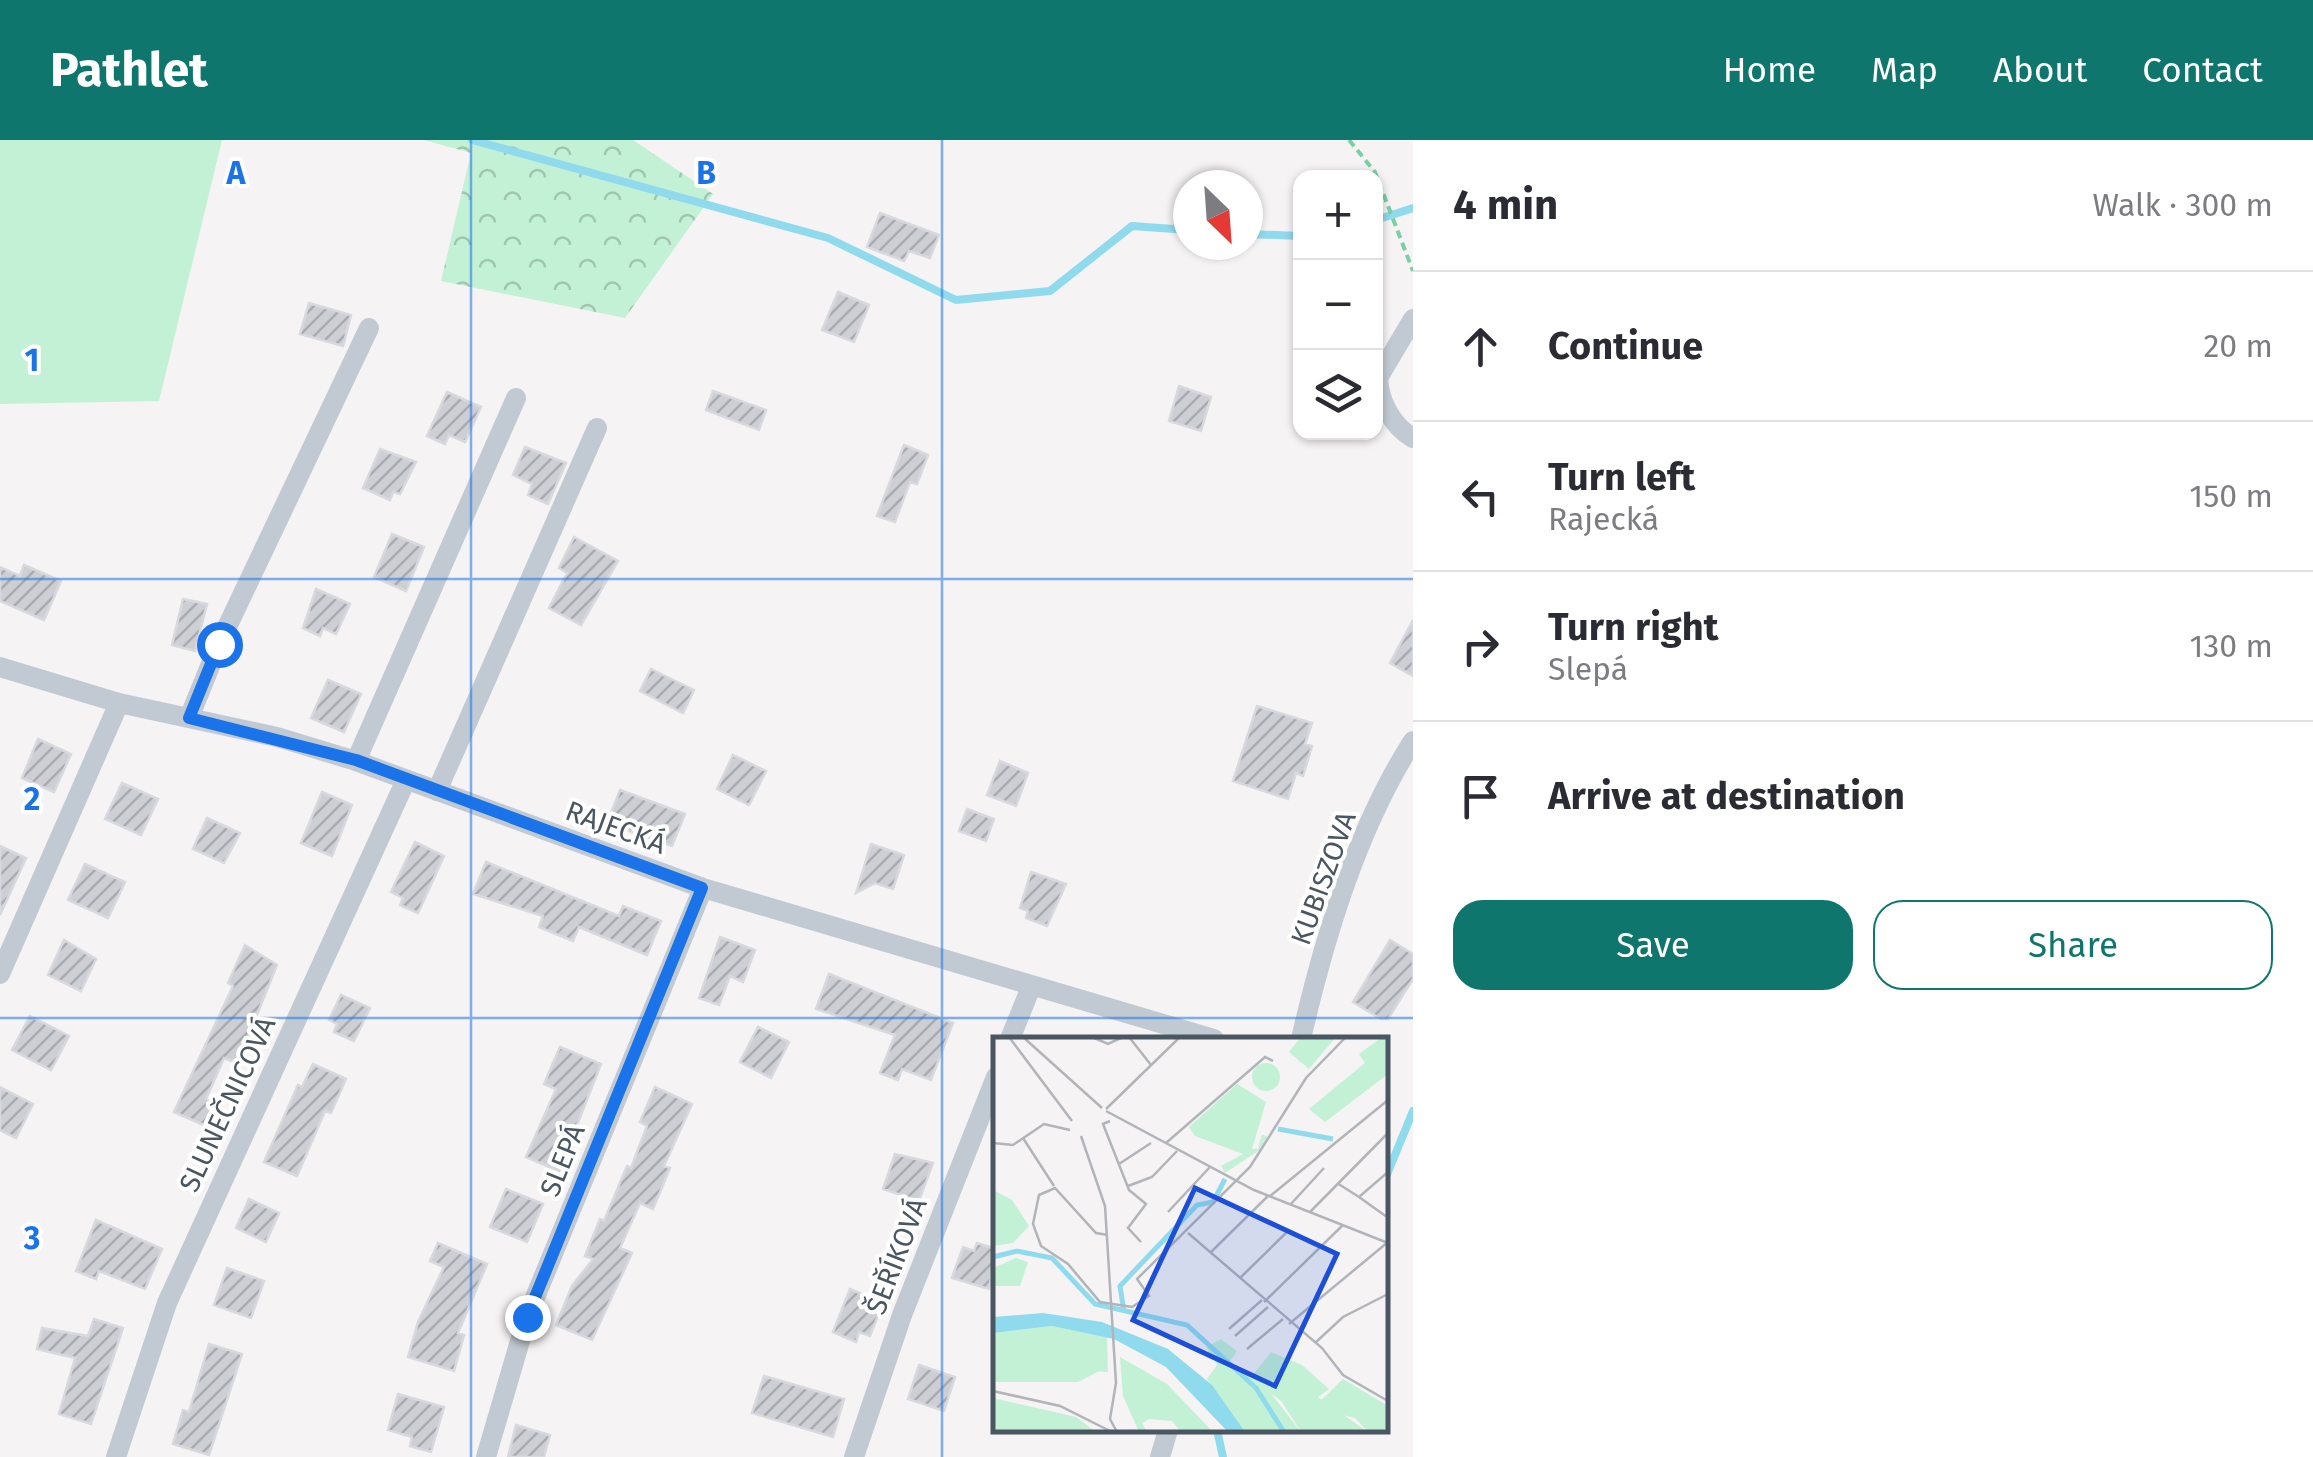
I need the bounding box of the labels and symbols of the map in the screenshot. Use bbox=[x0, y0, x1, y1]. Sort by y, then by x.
text: A bbox=[226, 154, 247, 192]
text: B bbox=[696, 154, 716, 192]
north arrow bbox=[1173, 170, 1263, 260]
text: 1 bbox=[25, 341, 39, 379]
route start bbox=[197, 622, 243, 668]
text: 2 bbox=[24, 780, 40, 818]
street label: RAJECKÁ bbox=[561, 794, 671, 861]
street label: KUBISZOVA bbox=[1284, 807, 1363, 949]
street label: SLUNEČNICOVÁ bbox=[172, 1011, 282, 1197]
inset map bbox=[993, 1037, 1388, 1432]
street label: SLEPÁ bbox=[533, 1119, 592, 1201]
street label: ŠEŘÍKOVÁ bbox=[859, 1193, 934, 1319]
text: 3 bbox=[23, 1219, 40, 1257]
route end bbox=[505, 1295, 551, 1341]

